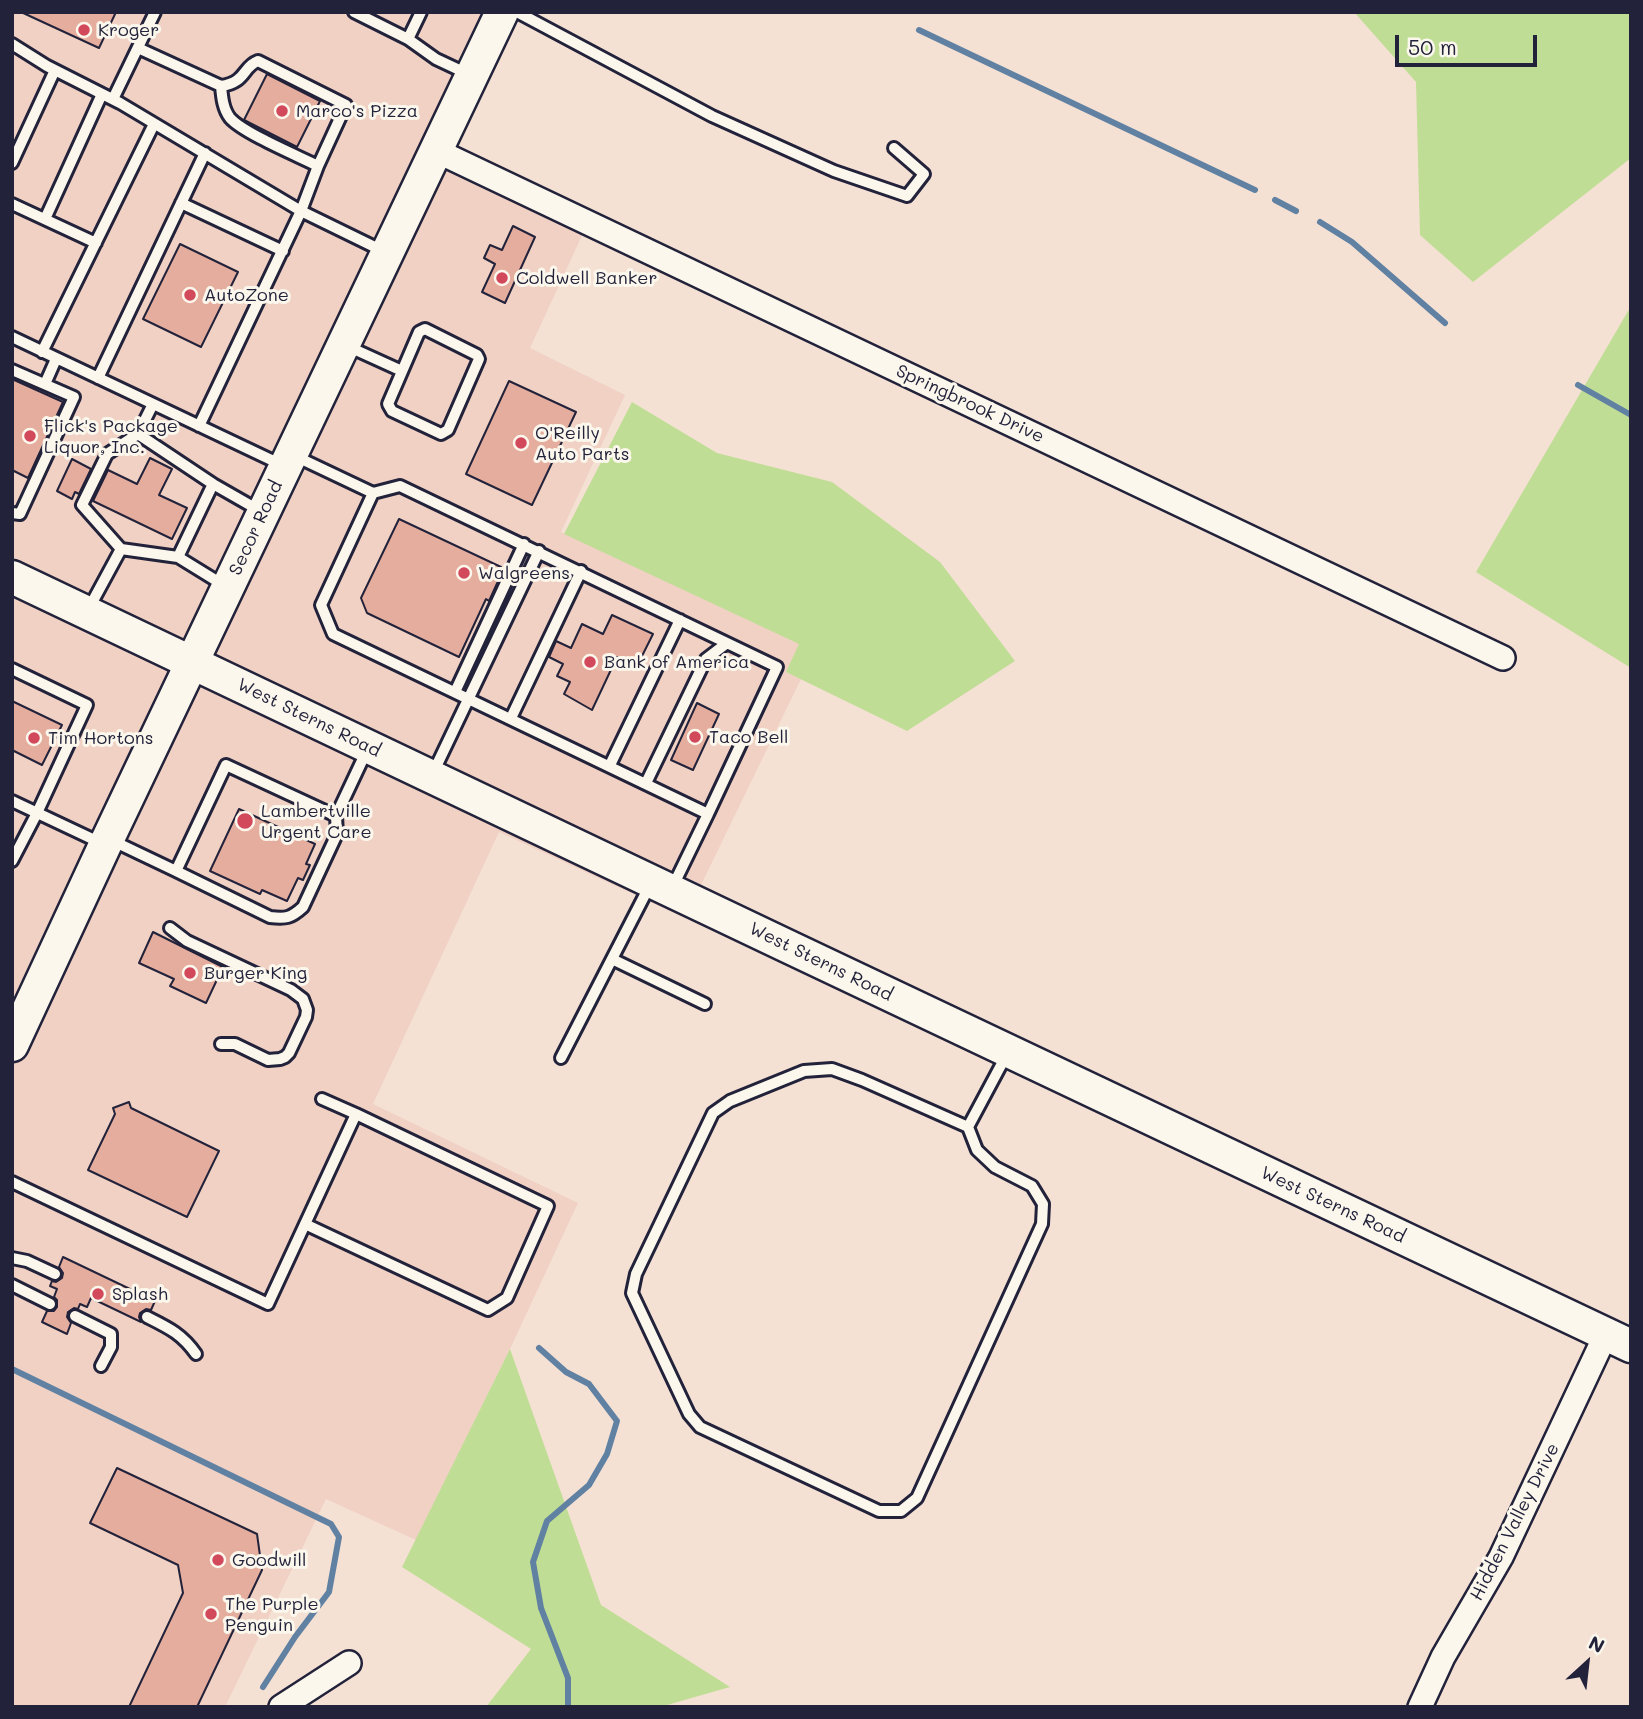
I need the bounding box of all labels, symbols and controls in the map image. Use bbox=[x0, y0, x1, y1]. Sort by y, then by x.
place label: Kroger bbox=[98, 19, 159, 41]
scale bar bbox=[1398, 21, 1540, 65]
marker: Kroger bbox=[76, 22, 92, 38]
text: 50 m bbox=[1408, 33, 1457, 60]
place label: Marco's Pizza bbox=[296, 100, 418, 122]
marker: Marco's Pizza bbox=[274, 103, 290, 119]
place label: Coldwell Banker bbox=[516, 267, 657, 289]
marker: Coldwell Banker bbox=[494, 270, 510, 286]
place label: AutoZone bbox=[204, 284, 289, 306]
marker: AutoZone bbox=[182, 287, 198, 303]
street label: Springbrook Drive bbox=[893, 360, 1047, 448]
place label: Flick's Package Liquor, Inc. bbox=[44, 415, 178, 458]
place label: O'Reilly Auto Parts bbox=[535, 422, 630, 464]
marker: Flick's Package Liquor, Inc. bbox=[22, 428, 38, 444]
marker: O'Reilly Auto Parts bbox=[513, 435, 529, 451]
street label: Secor Road bbox=[225, 477, 287, 579]
place label: Walgreens bbox=[478, 562, 570, 584]
marker: Walgreens bbox=[456, 565, 472, 581]
place label: Bank of America bbox=[604, 651, 749, 673]
marker: Bank of America bbox=[582, 654, 598, 670]
street label: West Sterns Road bbox=[234, 674, 384, 762]
place label: Taco Bell bbox=[709, 726, 789, 748]
place label: Tim Hortons bbox=[48, 727, 153, 749]
marker: Taco Bell bbox=[687, 729, 703, 745]
marker: Tim Hortons bbox=[26, 730, 42, 746]
place label: Lambertville Urgent Care bbox=[261, 800, 372, 842]
marker: Lambertville Urgent Care bbox=[235, 811, 255, 831]
street label: West Sterns Road bbox=[746, 918, 896, 1006]
place label: Burger King bbox=[204, 962, 307, 984]
marker: Burger King bbox=[182, 965, 198, 981]
street label: West Sterns Road bbox=[1257, 1162, 1409, 1248]
place label: Splash bbox=[112, 1283, 168, 1305]
marker: Splash bbox=[90, 1286, 106, 1302]
street label: Hidden Valley Drive bbox=[1466, 1440, 1564, 1604]
place label: Goodwill bbox=[232, 1549, 307, 1571]
marker: Goodwill bbox=[210, 1552, 226, 1568]
place label: The Purple Penguin bbox=[225, 1593, 319, 1636]
marker: The Purple Penguin bbox=[203, 1606, 219, 1622]
north arrow bbox=[1552, 1628, 1622, 1698]
text: N bbox=[1585, 1629, 1609, 1658]

